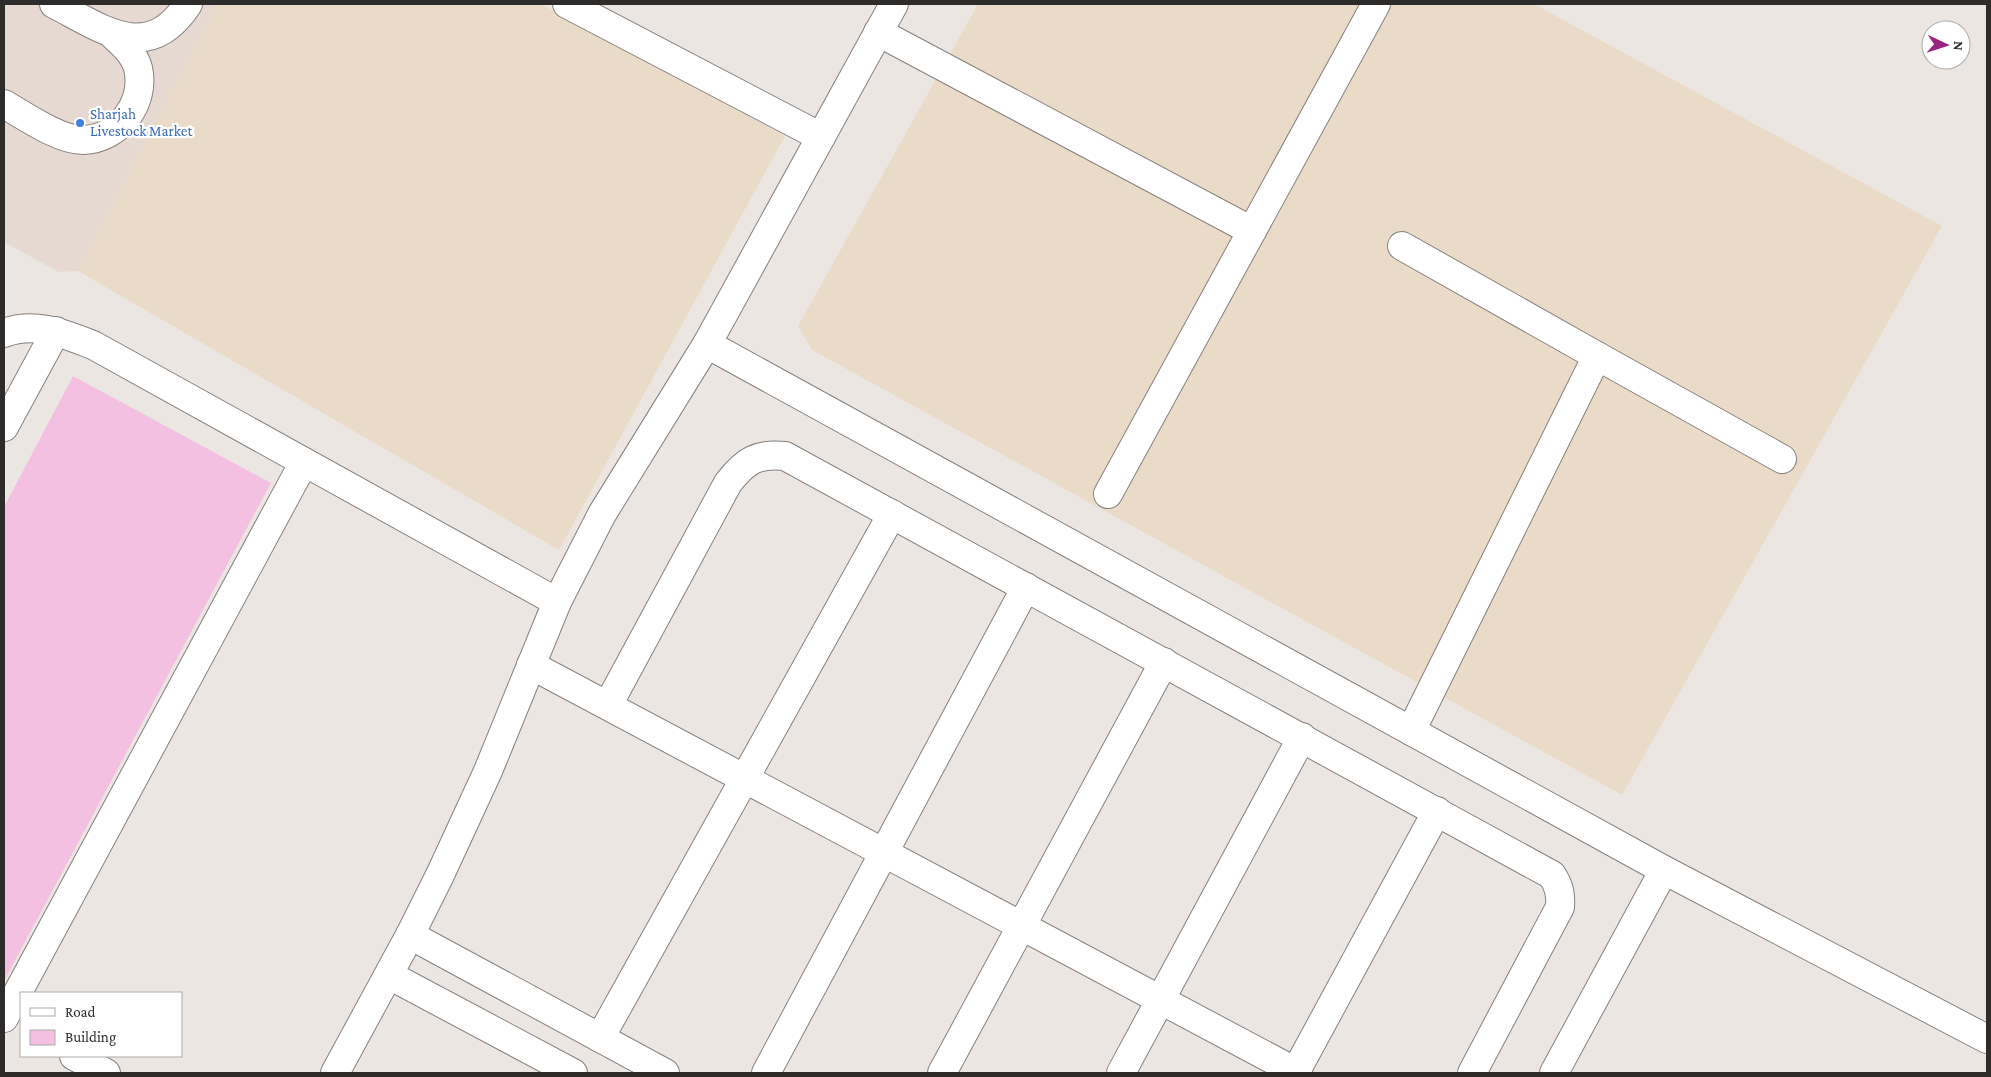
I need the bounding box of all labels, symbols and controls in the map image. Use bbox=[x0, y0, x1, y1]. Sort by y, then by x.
north arrow bbox=[1921, 20, 1971, 70]
text: N bbox=[1951, 41, 1967, 52]
place label: Sharjah Livestock Market bbox=[90, 106, 193, 139]
marker: Sharjah Livestock Market bbox=[74, 117, 86, 129]
legend bbox=[20, 992, 182, 1057]
text: Road bbox=[65, 1004, 96, 1020]
text: Building bbox=[65, 1029, 116, 1046]

